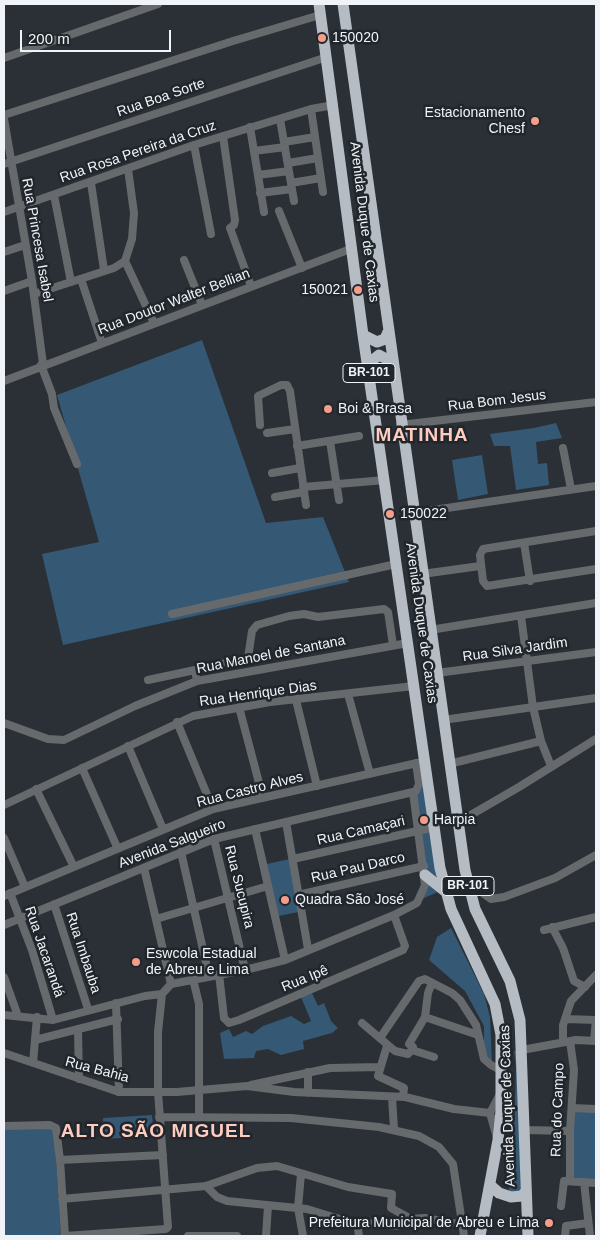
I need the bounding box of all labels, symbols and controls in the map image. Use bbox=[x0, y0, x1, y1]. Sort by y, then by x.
scale bar bbox=[22, 20, 174, 52]
text: 200 m bbox=[28, 30, 70, 47]
place label: 150020 bbox=[332, 30, 379, 46]
marker: 150020 bbox=[316, 32, 328, 44]
street label: Rua Boa Sorte bbox=[115, 75, 207, 121]
place label: Estacionamento Chesf bbox=[425, 105, 525, 138]
marker: Estacionamento Chesf bbox=[529, 115, 541, 127]
street label: Rua Rosa Pereira da Cruz bbox=[58, 117, 218, 187]
street label: Avenida Duque de Caxias bbox=[346, 141, 382, 303]
street label: Rua Princesa Isabel bbox=[18, 177, 56, 303]
street label: Rua Doutor Walter Bellian bbox=[96, 265, 252, 339]
place label: 150021 bbox=[301, 282, 348, 298]
marker: 150021 bbox=[352, 284, 364, 296]
road number: BR-101 bbox=[343, 363, 395, 382]
street label: Rua Bom Jesus bbox=[447, 387, 547, 415]
place label: Boi & Brasa bbox=[338, 401, 412, 417]
marker: Boi & Brasa bbox=[322, 403, 334, 415]
district label: MATINHA bbox=[375, 425, 469, 447]
place label: 150022 bbox=[400, 506, 447, 522]
marker: 150022 bbox=[384, 508, 396, 520]
street label: Avenida Duque de Caxias bbox=[401, 542, 441, 704]
street label: Rua Manoel de Santana bbox=[195, 632, 347, 678]
street label: Rua Silva Jardim bbox=[461, 634, 569, 666]
street label: Rua Henrique Dias bbox=[198, 677, 318, 711]
street label: Rua Castro Alves bbox=[195, 769, 305, 811]
place label: Harpia bbox=[434, 812, 475, 828]
street label: Rua Camaçari bbox=[316, 813, 406, 849]
marker: Harpia bbox=[418, 814, 430, 826]
street label: Avenida Salgueiro bbox=[116, 816, 228, 872]
street label: Rua Sucupira bbox=[221, 844, 257, 930]
street label: Rua Pau Darco bbox=[309, 849, 407, 887]
road number: BR-101 bbox=[442, 876, 494, 896]
place label: Quadra São José bbox=[295, 892, 404, 908]
marker: Quadra São José bbox=[279, 894, 291, 906]
street label: Rua Jacarandá bbox=[21, 904, 67, 1000]
street label: Rua Imbauba bbox=[62, 910, 104, 996]
place label: Eswcola Estadual de Abreu e Lima bbox=[146, 946, 257, 979]
marker: Eswcola Estadual de Abreu e Lima bbox=[130, 956, 142, 968]
street label: Rua Ipê bbox=[279, 962, 331, 996]
street label: Avenida Duque de Caxias bbox=[497, 1025, 519, 1187]
street label: Rua Bahia bbox=[63, 1053, 131, 1087]
street label: Rua do Campo bbox=[548, 1063, 568, 1157]
district label: ALTO SÃO MIGUEL bbox=[59, 1121, 253, 1143]
place label: Prefeitura Municipal de Abreu e Lima bbox=[309, 1215, 539, 1231]
marker: Prefeitura Municipal de Abreu e Lima bbox=[543, 1217, 555, 1229]

